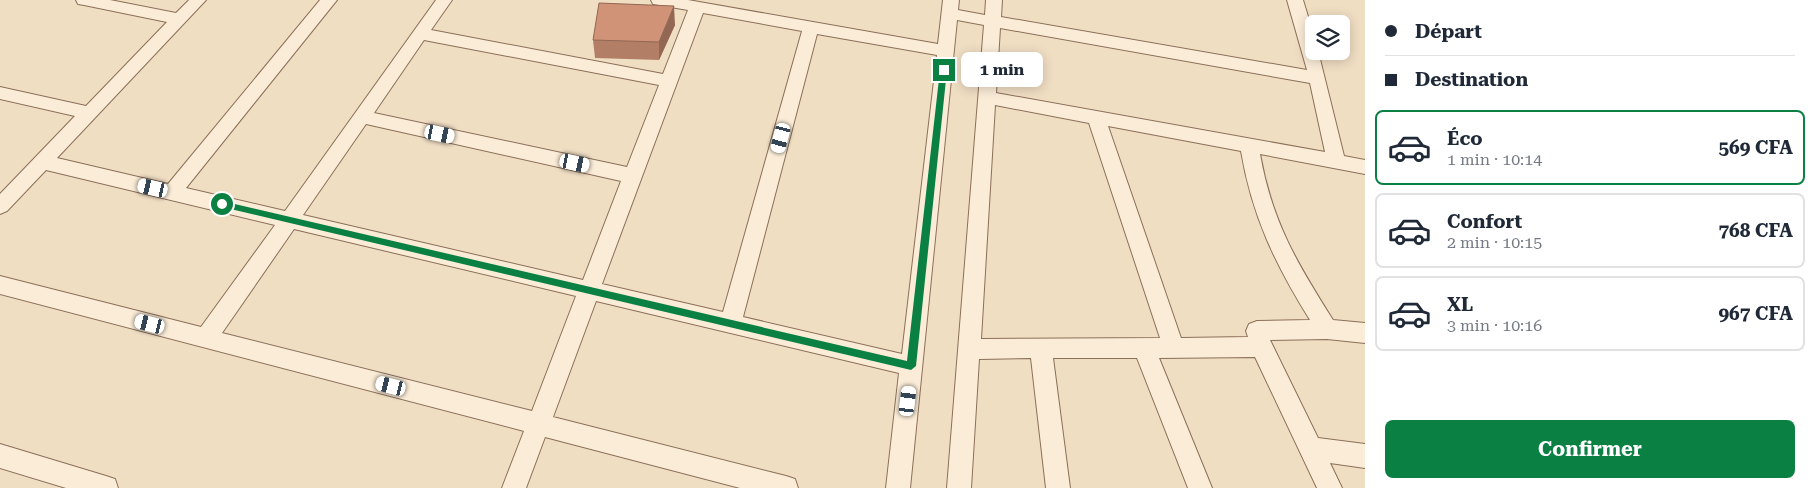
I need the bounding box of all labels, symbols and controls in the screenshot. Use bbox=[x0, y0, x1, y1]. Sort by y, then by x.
map controls bbox=[1305, 15, 1350, 60]
button: layers bbox=[1305, 15, 1350, 60]
text: Départ bbox=[1415, 20, 1482, 43]
callout: 1 min bbox=[962, 52, 1044, 88]
route end bbox=[933, 59, 955, 81]
text: 1 min bbox=[980, 60, 1024, 79]
text: Destination bbox=[1415, 68, 1528, 91]
car bbox=[769, 122, 792, 154]
car bbox=[423, 124, 456, 144]
icon: car bbox=[1387, 125, 1432, 170]
text: Éco bbox=[1447, 127, 1483, 150]
text: 569 CFA bbox=[1718, 136, 1793, 159]
text: 1 min · 10:14 bbox=[1447, 150, 1542, 169]
car bbox=[558, 153, 591, 173]
car bbox=[136, 177, 169, 199]
route start bbox=[211, 193, 233, 215]
icon: car bbox=[1387, 208, 1432, 253]
text: Confort bbox=[1447, 210, 1522, 233]
text: 768 CFA bbox=[1718, 219, 1793, 242]
text: 2 min · 10:15 bbox=[1447, 233, 1542, 252]
icon: car bbox=[1387, 291, 1432, 336]
text: XL bbox=[1447, 293, 1473, 316]
text: 967 CFA bbox=[1718, 302, 1793, 325]
car bbox=[133, 313, 166, 335]
text: 3 min · 10:16 bbox=[1447, 316, 1542, 335]
car bbox=[374, 375, 407, 397]
car bbox=[898, 385, 917, 417]
button: Confirmer bbox=[1385, 420, 1795, 478]

